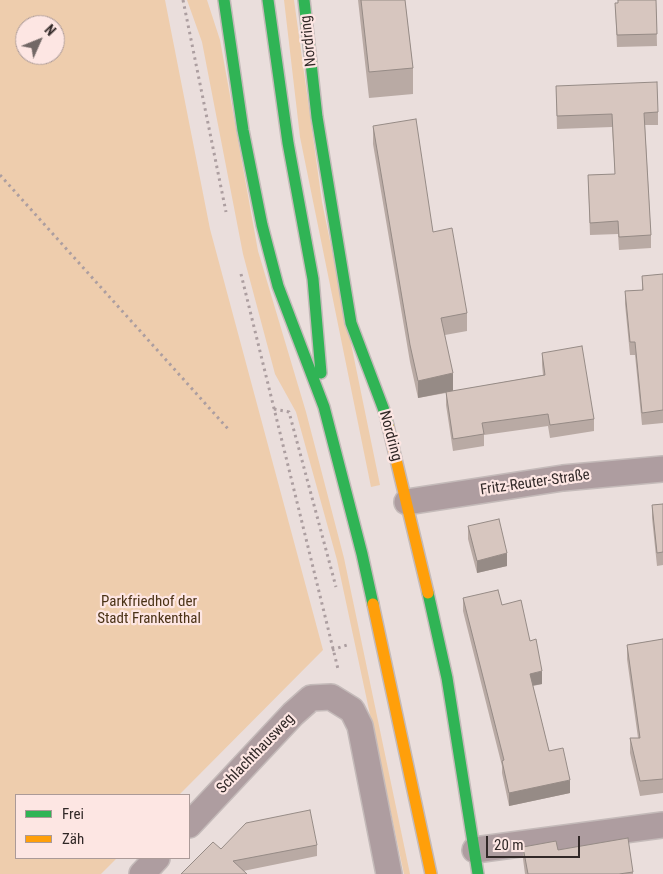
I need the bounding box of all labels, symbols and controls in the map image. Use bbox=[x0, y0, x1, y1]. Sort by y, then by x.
north arrow bbox=[15, 15, 65, 65]
street label: Nordring bbox=[297, 15, 321, 67]
text: N bbox=[41, 22, 59, 39]
street label: Nordring bbox=[375, 409, 405, 463]
street label: Fritz-Reuter-Straße bbox=[479, 466, 591, 500]
park label: Parkfriedhof der Stadt Frankenthal bbox=[97, 593, 201, 628]
street label: Schlachthausweg bbox=[213, 710, 299, 798]
legend bbox=[15, 794, 190, 859]
text: Frei bbox=[62, 805, 84, 823]
scale bar bbox=[488, 826, 582, 858]
text: Zäh bbox=[62, 830, 84, 848]
text: 20 m bbox=[494, 836, 524, 854]

